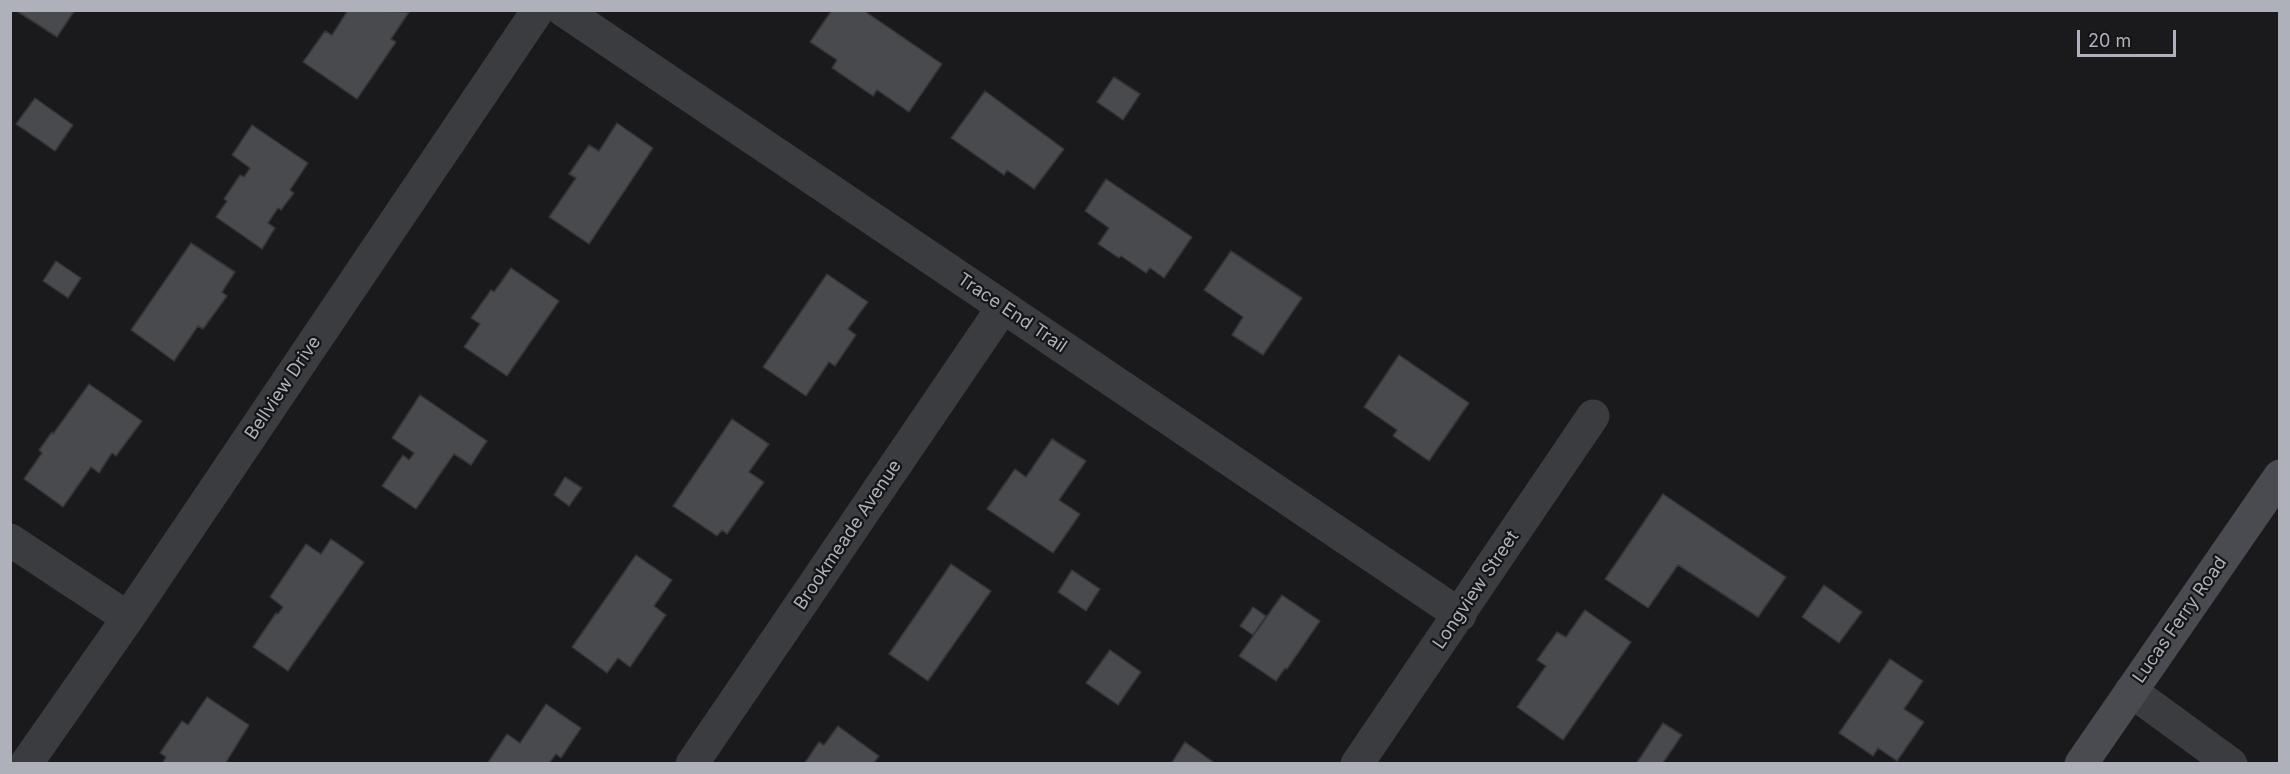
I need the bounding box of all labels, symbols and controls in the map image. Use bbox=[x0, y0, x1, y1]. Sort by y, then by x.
scale bar bbox=[2080, 18, 2179, 56]
text: 20 m bbox=[2088, 30, 2131, 51]
street label: Trace End Trail bbox=[953, 269, 1071, 357]
street label: Bellview Drive bbox=[240, 332, 326, 444]
street label: Brookmeade Avenue bbox=[790, 456, 906, 614]
street label: Longview Street bbox=[1428, 527, 1524, 653]
street label: Lucas Ferry Road bbox=[2128, 553, 2232, 687]

